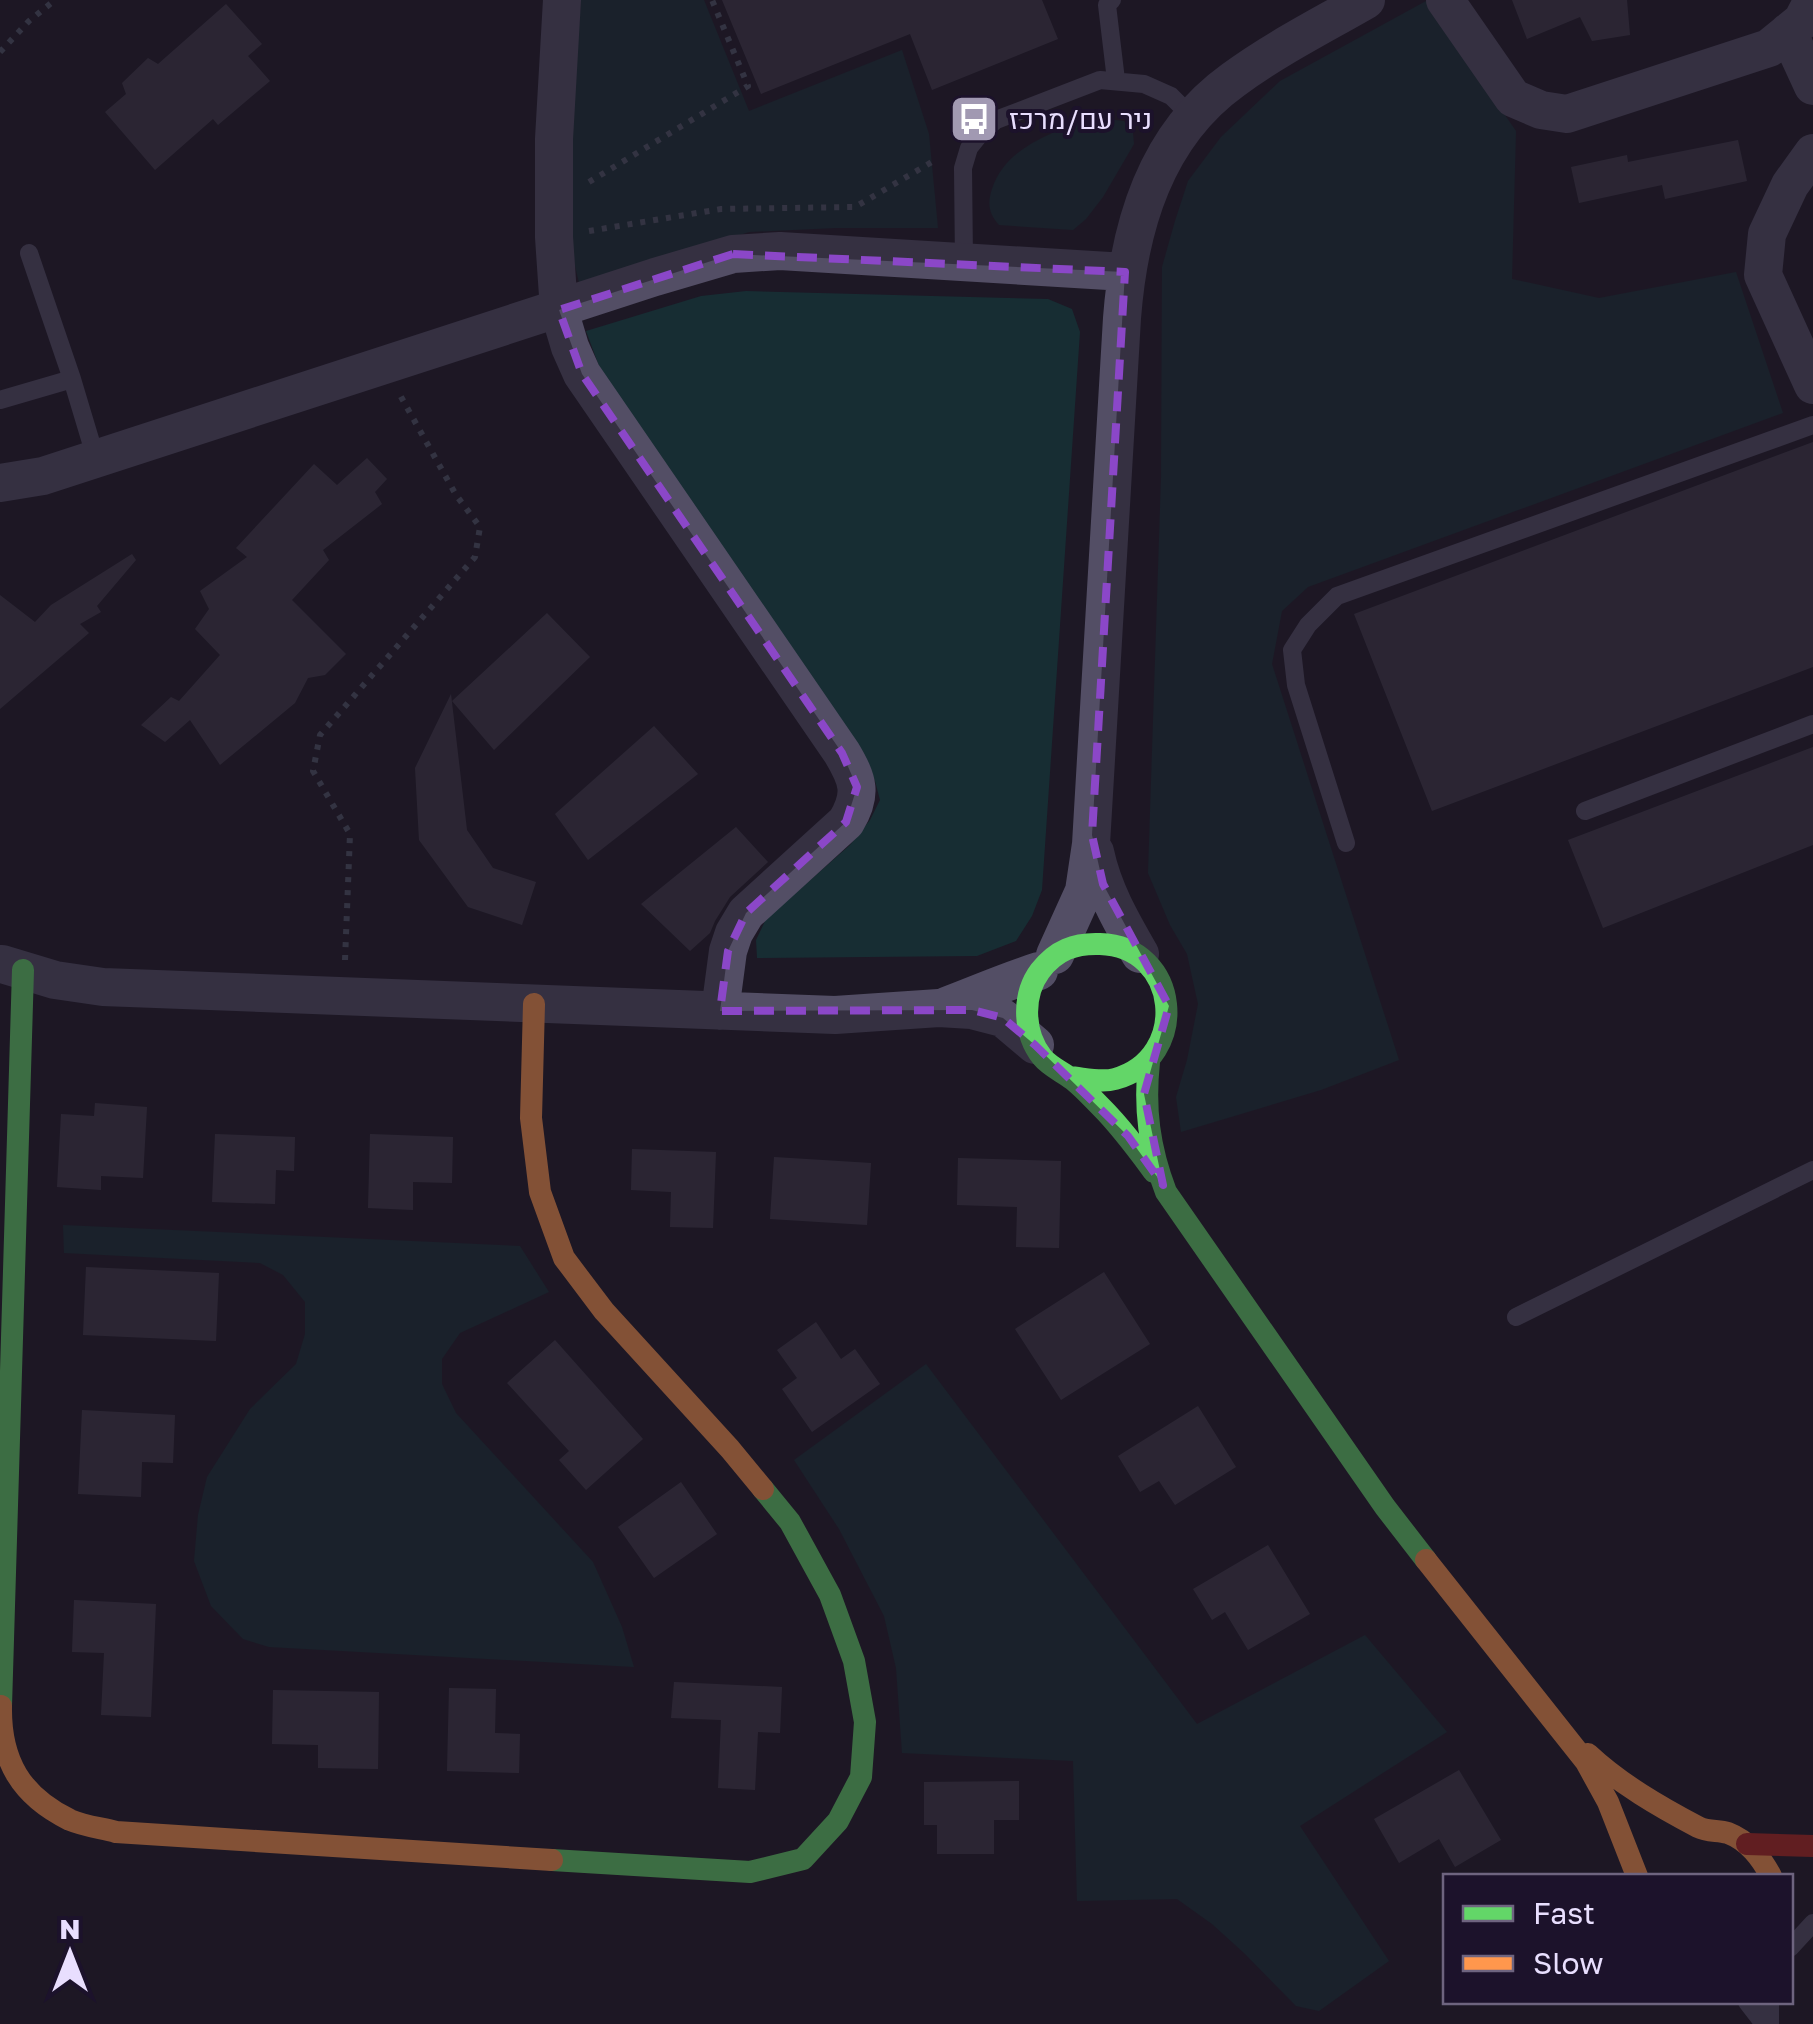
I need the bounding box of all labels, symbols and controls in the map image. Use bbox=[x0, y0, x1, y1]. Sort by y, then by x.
bus stop icon: ניר עם/מרכז bbox=[948, 93, 1000, 145]
place label: ניר עם/מרכז bbox=[1009, 102, 1152, 135]
legend bbox=[1443, 1874, 1793, 2004]
text: Fast bbox=[1533, 1895, 1595, 1931]
north arrow bbox=[20, 1904, 120, 2004]
text: N bbox=[59, 1912, 81, 1945]
text: Slow bbox=[1533, 1945, 1604, 1981]

